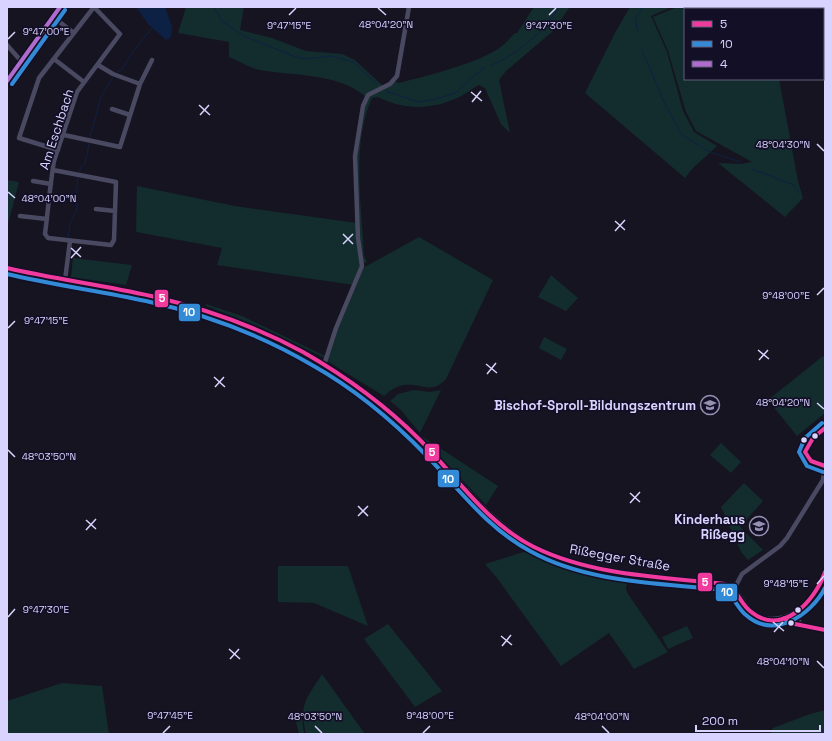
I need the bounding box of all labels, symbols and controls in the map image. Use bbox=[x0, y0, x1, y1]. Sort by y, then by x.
legend bbox=[684, 8, 824, 80]
text: 5 bbox=[720, 16, 727, 32]
text: 48°04'20"N bbox=[359, 18, 413, 31]
text: 9°47'15"E bbox=[267, 19, 311, 32]
text: 9°47'30"E bbox=[526, 19, 573, 32]
text: 9°47'00"E bbox=[23, 25, 70, 38]
text: 10 bbox=[720, 36, 733, 52]
text: 4 bbox=[720, 56, 728, 72]
street label: Am Eschbach bbox=[35, 87, 78, 172]
text: 48°04'30"N bbox=[756, 138, 810, 151]
text: 48°04'00"N bbox=[22, 192, 76, 205]
line badge: 5 bbox=[154, 289, 169, 308]
text: 9°48'00"E bbox=[762, 289, 810, 302]
text: 5 bbox=[159, 291, 166, 305]
line badge: 10 bbox=[178, 303, 201, 322]
text: 10 bbox=[183, 305, 195, 319]
text: 9°47'15"E bbox=[24, 314, 68, 327]
school or university icon: Bischof-Sproll-Bildungszentrum bbox=[699, 394, 721, 416]
text: 48°04'20"N bbox=[756, 396, 810, 409]
place label: Bischof-Sproll-Bildungszentrum bbox=[494, 397, 696, 414]
unlabelled marker bbox=[810, 431, 820, 441]
unlabelled marker bbox=[799, 435, 809, 445]
line badge: 5 bbox=[424, 443, 440, 462]
text: 5 bbox=[429, 445, 436, 459]
text: 48°03'50"N bbox=[22, 450, 76, 463]
line badge: 10 bbox=[437, 469, 460, 488]
text: 10 bbox=[442, 472, 454, 486]
place label: Kinderhaus Rißegg bbox=[674, 511, 745, 543]
school or university icon: Kinderhaus Rißegg bbox=[748, 515, 770, 537]
street label: Rißegger Straße bbox=[568, 540, 672, 575]
line badge: 5 bbox=[697, 572, 713, 592]
text: 5 bbox=[702, 575, 709, 589]
text: 9°48'15"E bbox=[764, 577, 809, 590]
line badge: 10 bbox=[715, 583, 738, 602]
text: 10 bbox=[721, 585, 733, 599]
text: 9°47'30"E bbox=[23, 603, 70, 616]
unlabelled marker bbox=[793, 605, 803, 615]
unlabelled marker bbox=[786, 618, 796, 628]
text: 48°04'10"N bbox=[757, 655, 809, 668]
scale bar bbox=[696, 707, 820, 733]
text: 9°47'45"E bbox=[147, 709, 193, 722]
text: 9°48'00"E bbox=[406, 709, 454, 722]
text: 48°03'50"N bbox=[288, 710, 342, 723]
text: 48°04'00"N bbox=[575, 710, 629, 723]
text: 200 m bbox=[702, 713, 738, 729]

